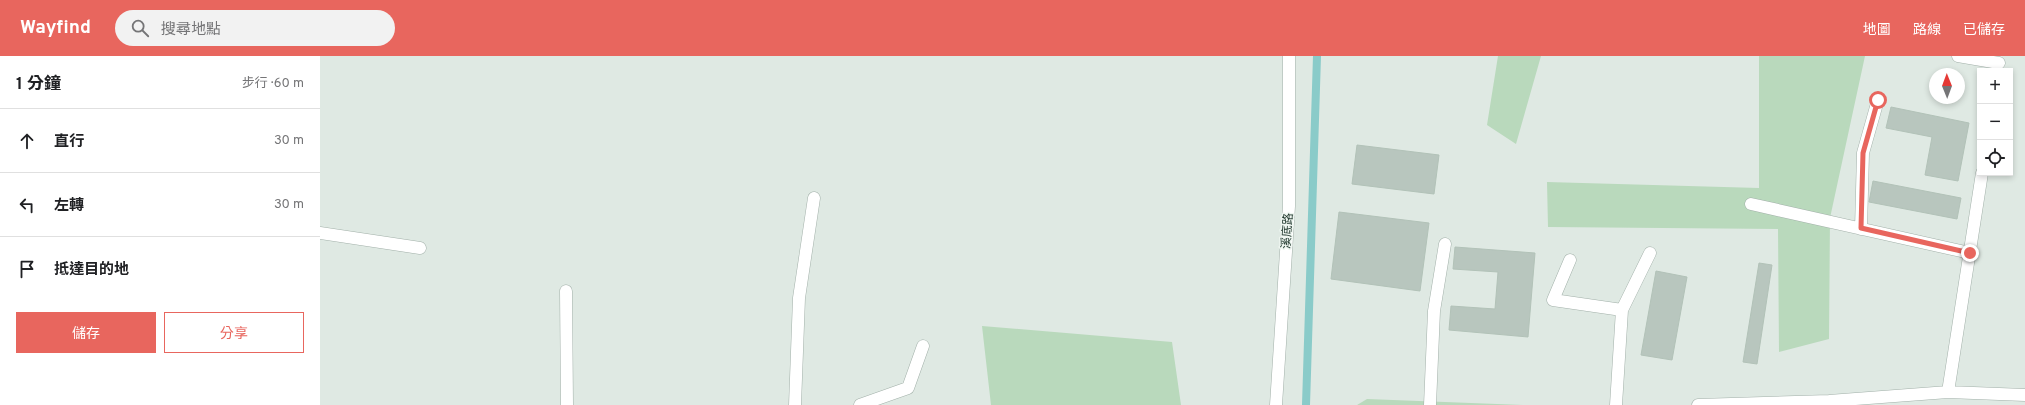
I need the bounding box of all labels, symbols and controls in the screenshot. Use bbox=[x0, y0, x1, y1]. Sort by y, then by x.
search box bbox=[115, 10, 395, 46]
text: Wayfind bbox=[20, 16, 91, 40]
icon: search bbox=[129, 17, 151, 39]
text: 搜尋地點 bbox=[161, 21, 221, 40]
text: 地圖 bbox=[1863, 22, 1891, 39]
text: 路線 bbox=[1913, 22, 1941, 39]
text: 已儲存 bbox=[1963, 22, 2005, 39]
north arrow bbox=[1929, 68, 1965, 104]
map controls bbox=[1977, 68, 2013, 176]
button: + bbox=[1977, 68, 2013, 104]
text: 1 分鐘 bbox=[16, 74, 61, 96]
text: 步行 · 60 m bbox=[242, 76, 304, 92]
route start bbox=[1869, 91, 1887, 109]
button: − bbox=[1977, 104, 2013, 140]
icon: ahead bbox=[16, 130, 38, 152]
text: 直行 bbox=[54, 133, 84, 152]
text: 30 m bbox=[274, 133, 304, 149]
button: locate bbox=[1977, 140, 2013, 176]
icon: left bbox=[16, 194, 38, 216]
text: 左轉 bbox=[54, 197, 84, 216]
text: 30 m bbox=[274, 197, 304, 213]
street label: 溪底路 bbox=[1279, 212, 1297, 250]
route end bbox=[1961, 244, 1979, 262]
icon: arrive bbox=[16, 258, 38, 280]
text: 抵達目的地 bbox=[54, 261, 129, 280]
button: 儲存 bbox=[16, 312, 156, 353]
button: 分享 bbox=[164, 312, 304, 353]

